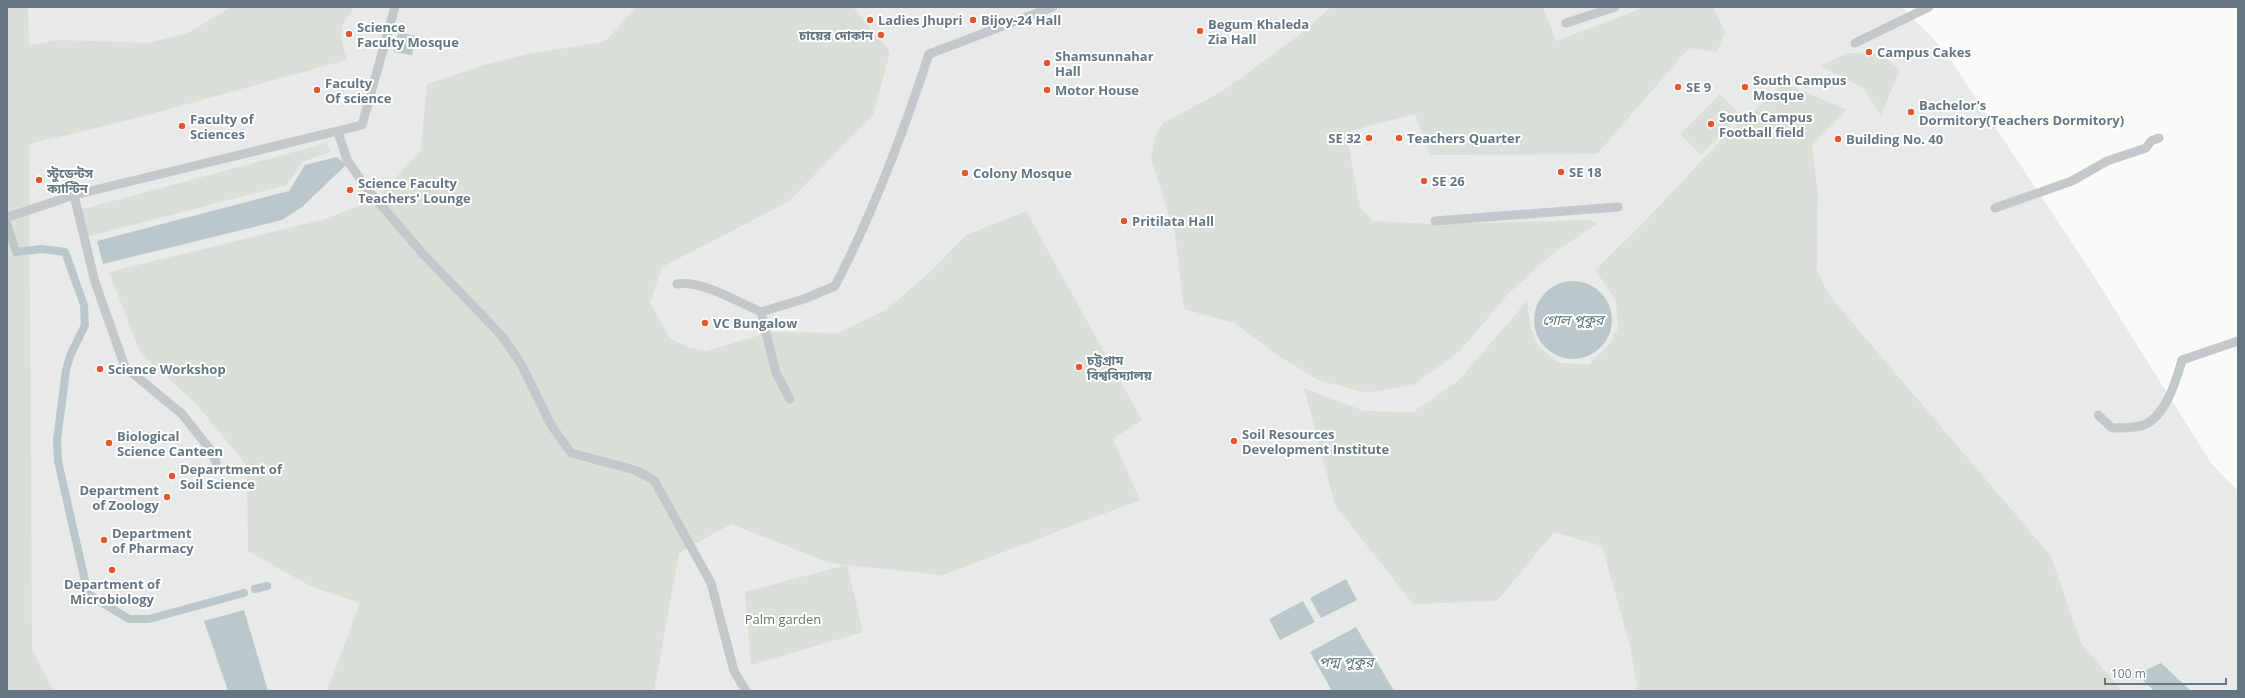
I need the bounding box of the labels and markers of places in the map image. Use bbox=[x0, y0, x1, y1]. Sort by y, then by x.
place label: Ladies Jhupri bbox=[878, 11, 962, 29]
place label: Bijoy-24 Hall bbox=[981, 11, 1061, 29]
marker: Ladies Jhupri bbox=[865, 15, 875, 25]
marker: Bijoy-24 Hall bbox=[968, 15, 978, 25]
place label: Begum Khaleda Zia Hall bbox=[1208, 15, 1309, 48]
place label: Science Faculty Mosque bbox=[357, 18, 459, 51]
place label: চায়ের দোকান bbox=[798, 26, 874, 44]
marker: Begum Khaleda Zia Hall bbox=[1195, 26, 1205, 36]
marker: Science Faculty Mosque bbox=[344, 29, 354, 39]
marker: চায়ের দোকান bbox=[876, 30, 886, 40]
place label: Campus Cakes bbox=[1877, 43, 1971, 61]
place label: Shamsunnahar Hall bbox=[1055, 47, 1154, 80]
marker: Campus Cakes bbox=[1864, 47, 1874, 57]
marker: Shamsunnahar Hall bbox=[1042, 58, 1052, 68]
place label: South Campus Mosque bbox=[1753, 71, 1846, 104]
place label: Faculty Of science bbox=[325, 74, 392, 107]
place label: SE 9 bbox=[1686, 78, 1711, 96]
place label: Motor House bbox=[1055, 81, 1139, 99]
marker: SE 9 bbox=[1673, 82, 1683, 92]
marker: South Campus Mosque bbox=[1740, 82, 1750, 92]
marker: Faculty Of science bbox=[312, 85, 322, 95]
marker: Motor House bbox=[1042, 85, 1052, 95]
place label: Bachelor's Dormitory(Teachers Dormitory) bbox=[1919, 96, 2124, 129]
marker: Bachelor's Dormitory(Teachers Dormitory) bbox=[1906, 107, 1916, 117]
place label: South Campus Football field bbox=[1719, 108, 1812, 141]
place label: Faculty of Sciences bbox=[190, 110, 255, 143]
marker: South Campus Football field bbox=[1706, 119, 1716, 129]
marker: Faculty of Sciences bbox=[177, 121, 187, 131]
place label: SE 32 bbox=[1328, 129, 1362, 147]
place label: Teachers Quarter bbox=[1407, 129, 1521, 147]
place label: Building No. 40 bbox=[1846, 130, 1943, 148]
marker: SE 32 bbox=[1364, 133, 1374, 143]
marker: Teachers Quarter bbox=[1394, 133, 1404, 143]
marker: Building No. 40 bbox=[1833, 134, 1843, 144]
place label: SE 18 bbox=[1569, 163, 1602, 181]
place label: স্টুডেন্টস ক্যান্টিন bbox=[46, 164, 94, 197]
place label: Colony Mosque bbox=[973, 164, 1072, 182]
marker: SE 18 bbox=[1556, 167, 1566, 177]
marker: Colony Mosque bbox=[960, 168, 970, 178]
place label: SE 26 bbox=[1432, 172, 1465, 190]
place label: Science Faculty Teachers' Lounge bbox=[358, 174, 471, 207]
marker: স্টুডেন্টস ক্যান্টিন bbox=[34, 175, 44, 185]
marker: SE 26 bbox=[1419, 176, 1429, 186]
marker: Science Faculty Teachers' Lounge bbox=[345, 185, 355, 195]
place label: Pritilata Hall bbox=[1132, 212, 1214, 230]
marker: Pritilata Hall bbox=[1119, 216, 1129, 226]
place label: VC Bungalow bbox=[713, 314, 797, 332]
marker: VC Bungalow bbox=[700, 318, 710, 328]
place label: চট্টগ্রাম বিশ্ববিদ্যালয় bbox=[1086, 351, 1153, 384]
place label: Science Workshop bbox=[108, 360, 226, 378]
marker: চট্টগ্রাম বিশ্ববিদ্যালয় bbox=[1074, 362, 1084, 372]
marker: Science Workshop bbox=[95, 364, 105, 374]
place label: Soil Resources Development Institute bbox=[1242, 425, 1389, 458]
place label: Biological Science Canteen bbox=[117, 427, 223, 460]
marker: Soil Resources Development Institute bbox=[1229, 436, 1239, 446]
marker: Biological Science Canteen bbox=[104, 438, 114, 448]
place label: Deparrtment of Soil Science bbox=[180, 460, 283, 493]
marker: Deparrtment of Soil Science bbox=[167, 471, 177, 481]
place label: Department of Zoology bbox=[79, 481, 160, 514]
marker: Department of Zoology bbox=[162, 492, 172, 502]
place label: Department of Pharmacy bbox=[112, 524, 194, 557]
marker: Department of Pharmacy bbox=[99, 535, 109, 545]
marker: Department of Microbiology bbox=[107, 565, 117, 575]
place label: Department of Microbiology bbox=[64, 575, 161, 608]

